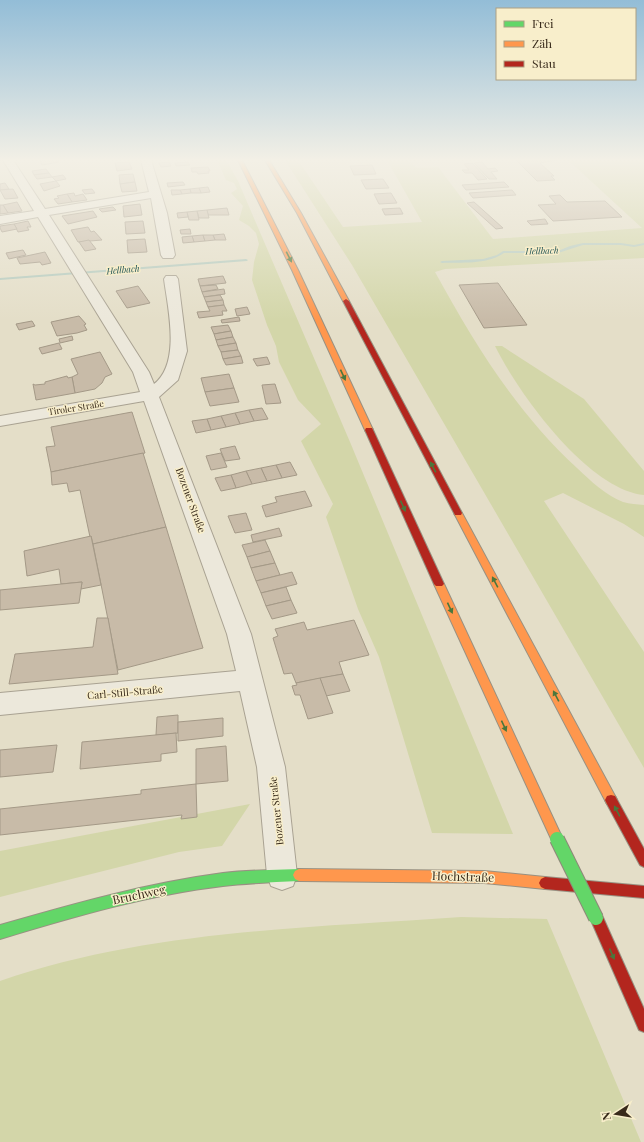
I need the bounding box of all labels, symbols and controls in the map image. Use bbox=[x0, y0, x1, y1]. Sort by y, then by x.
legend bbox=[496, 8, 636, 80]
text: Frei bbox=[532, 15, 554, 31]
text: Zäh bbox=[532, 35, 552, 51]
text: Stau bbox=[532, 55, 556, 71]
water label: Hellbach bbox=[524, 243, 559, 257]
one-way arrow bbox=[285, 252, 292, 263]
water label: Hellbach bbox=[105, 262, 140, 277]
one-way arrow bbox=[340, 370, 346, 381]
street label: Tiroler Straße bbox=[47, 397, 105, 417]
one-way arrow bbox=[430, 461, 437, 473]
street label: Bozener Straße bbox=[173, 465, 209, 535]
one-way arrow bbox=[400, 501, 406, 512]
one-way arrow bbox=[491, 576, 498, 588]
one-way arrow bbox=[447, 602, 453, 614]
street label: Carl-Still-Straße bbox=[87, 682, 163, 702]
one-way arrow bbox=[553, 691, 559, 702]
one-way arrow bbox=[502, 720, 508, 732]
street label: Bozener Straße bbox=[265, 776, 287, 846]
one-way arrow bbox=[614, 805, 620, 817]
street label: Hochstraße bbox=[432, 867, 494, 885]
street label: Bruchweg bbox=[111, 880, 168, 907]
one-way arrow bbox=[609, 948, 615, 959]
north arrow bbox=[596, 1094, 636, 1134]
text: N bbox=[598, 1111, 614, 1122]

